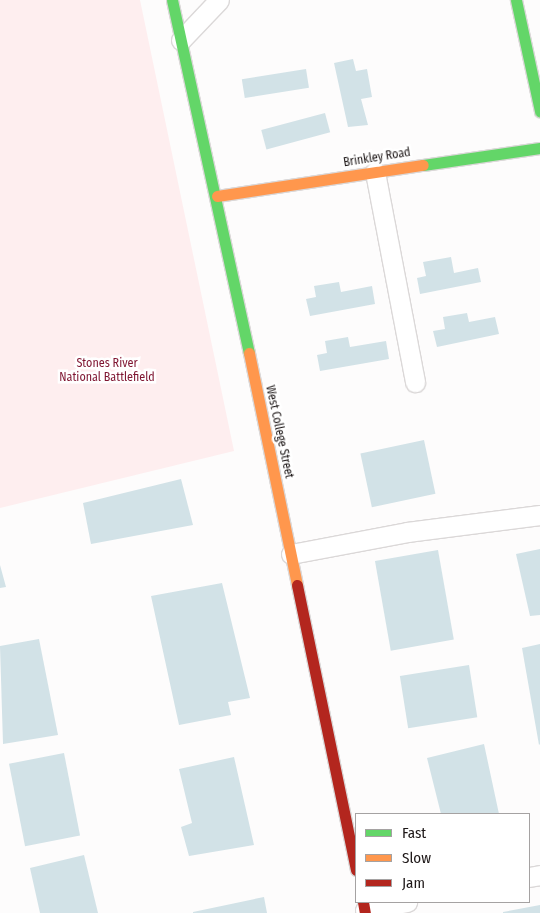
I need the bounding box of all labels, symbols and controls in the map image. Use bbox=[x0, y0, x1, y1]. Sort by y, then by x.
street label: Brinkley Road bbox=[342, 146, 412, 170]
park label: Stones River National Battlefield bbox=[59, 357, 155, 385]
street label: West College Street bbox=[262, 384, 296, 480]
legend bbox=[355, 813, 530, 903]
text: Fast bbox=[402, 824, 426, 842]
text: Slow bbox=[402, 849, 431, 867]
text: Jam bbox=[402, 874, 425, 892]

